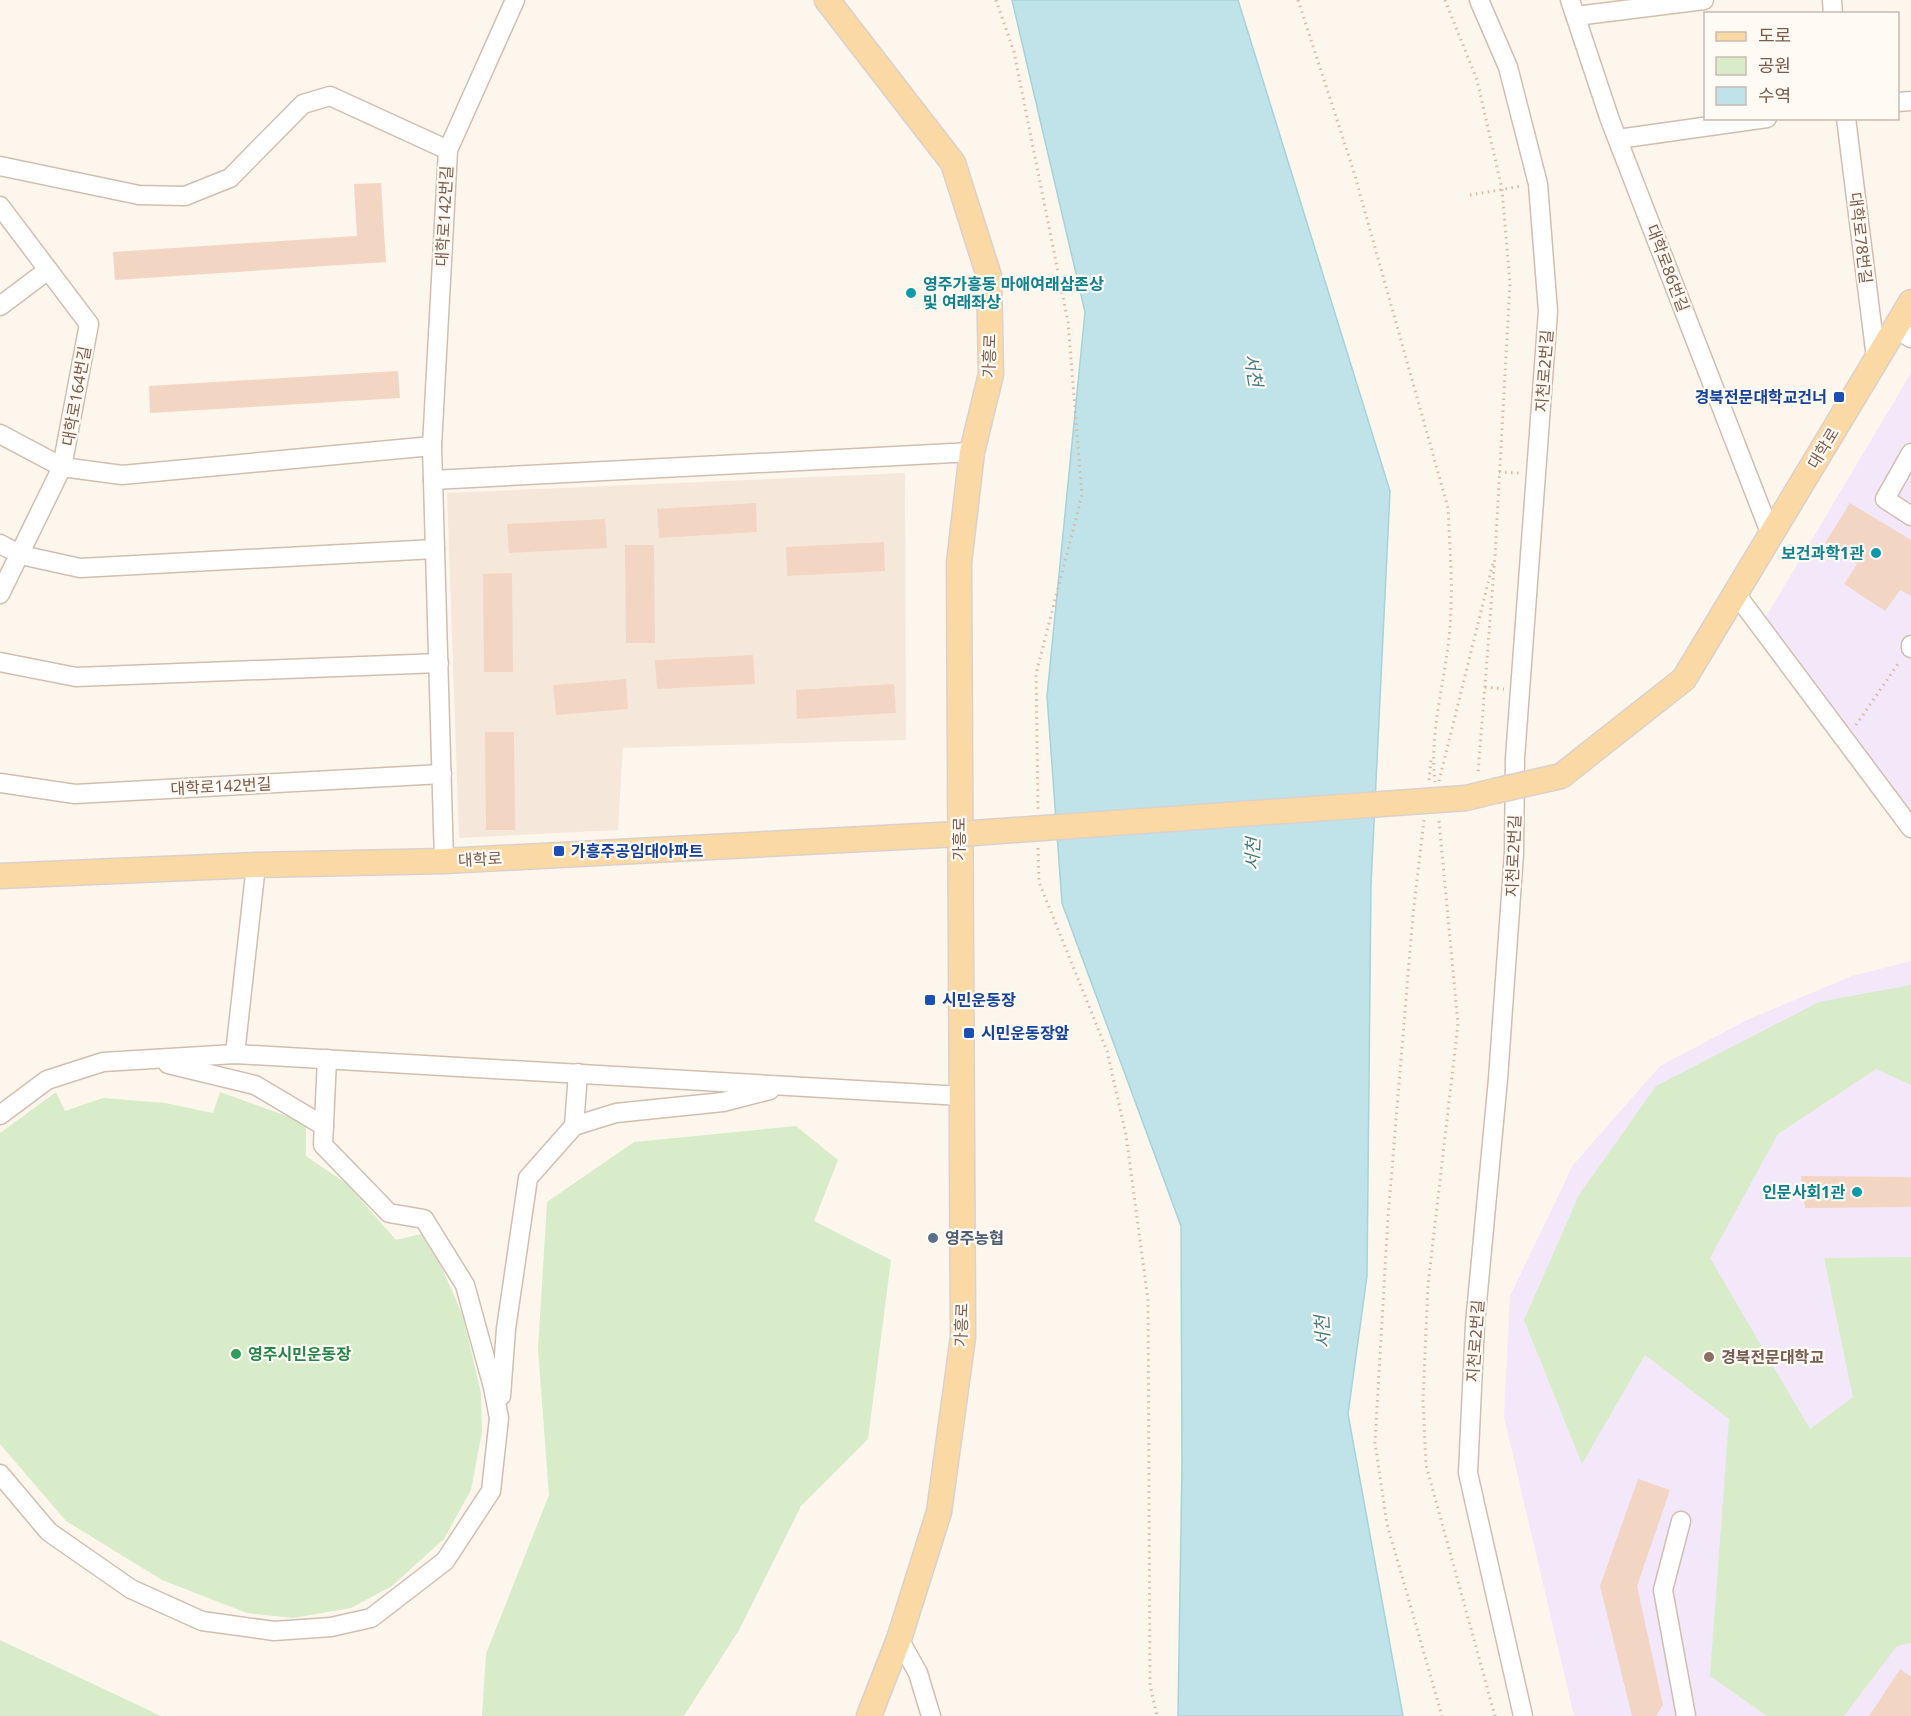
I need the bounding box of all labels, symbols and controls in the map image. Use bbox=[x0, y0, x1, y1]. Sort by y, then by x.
legend bbox=[1704, 12, 1899, 120]
text: 도로 bbox=[1758, 23, 1791, 47]
text: 공원 bbox=[1758, 53, 1791, 77]
text: 수역 bbox=[1758, 83, 1791, 107]
street label: 대학로142번길 bbox=[430, 165, 458, 267]
street label: 대학로78번길 bbox=[1844, 191, 1878, 285]
street label: 대학로86번길 bbox=[1641, 221, 1695, 315]
place label: 영주가흥동 마애여래삼존상 및 여래좌상 bbox=[923, 273, 1104, 313]
marker: 영주가흥동 마애여래삼존상 및 여래좌상 bbox=[904, 286, 918, 300]
street label: 지천로2번길 bbox=[1530, 329, 1558, 413]
street label: 가흥로 bbox=[977, 333, 1001, 378]
street label: 대학로164번길 bbox=[56, 344, 96, 448]
water label: 서천 bbox=[1239, 352, 1269, 391]
place label: 경북전문대학교건너 bbox=[1695, 386, 1827, 408]
marker: 경북전문대학교건너 bbox=[1832, 390, 1846, 404]
street label: 대학로 bbox=[1802, 423, 1844, 473]
place label: 보건과학1관 bbox=[1781, 542, 1864, 564]
marker: 보건과학1관 bbox=[1869, 546, 1883, 560]
street label: 대학로142번길 bbox=[170, 772, 272, 800]
street label: 지천로2번길 bbox=[1501, 814, 1525, 898]
street label: 가흥로 bbox=[948, 817, 970, 861]
water label: 서천 bbox=[1239, 835, 1265, 871]
place label: 가흥주공임대아파트 bbox=[571, 840, 704, 862]
marker: 가흥주공임대아파트 bbox=[552, 844, 566, 858]
street label: 대학로 bbox=[457, 847, 503, 871]
place label: 시민운동장 bbox=[942, 989, 1016, 1011]
marker: 시민운동장 bbox=[923, 993, 937, 1007]
place label: 시민운동장앞 bbox=[981, 1022, 1070, 1044]
marker: 시민운동장앞 bbox=[962, 1026, 976, 1040]
place label: 인문사회1관 bbox=[1762, 1181, 1845, 1203]
marker: 인문사회1관 bbox=[1850, 1185, 1864, 1199]
place label: 영주농협 bbox=[945, 1227, 1004, 1249]
marker: 영주농협 bbox=[926, 1231, 940, 1245]
street label: 지천로2번길 bbox=[1461, 1299, 1489, 1383]
street label: 가흥로 bbox=[949, 1302, 973, 1347]
water label: 서천 bbox=[1309, 1312, 1335, 1349]
place label: 영주시민운동장 bbox=[248, 1343, 351, 1365]
place label: 경북전문대학교 bbox=[1721, 1346, 1824, 1368]
marker: 영주시민운동장 bbox=[229, 1347, 243, 1361]
marker: 경북전문대학교 bbox=[1702, 1350, 1716, 1364]

